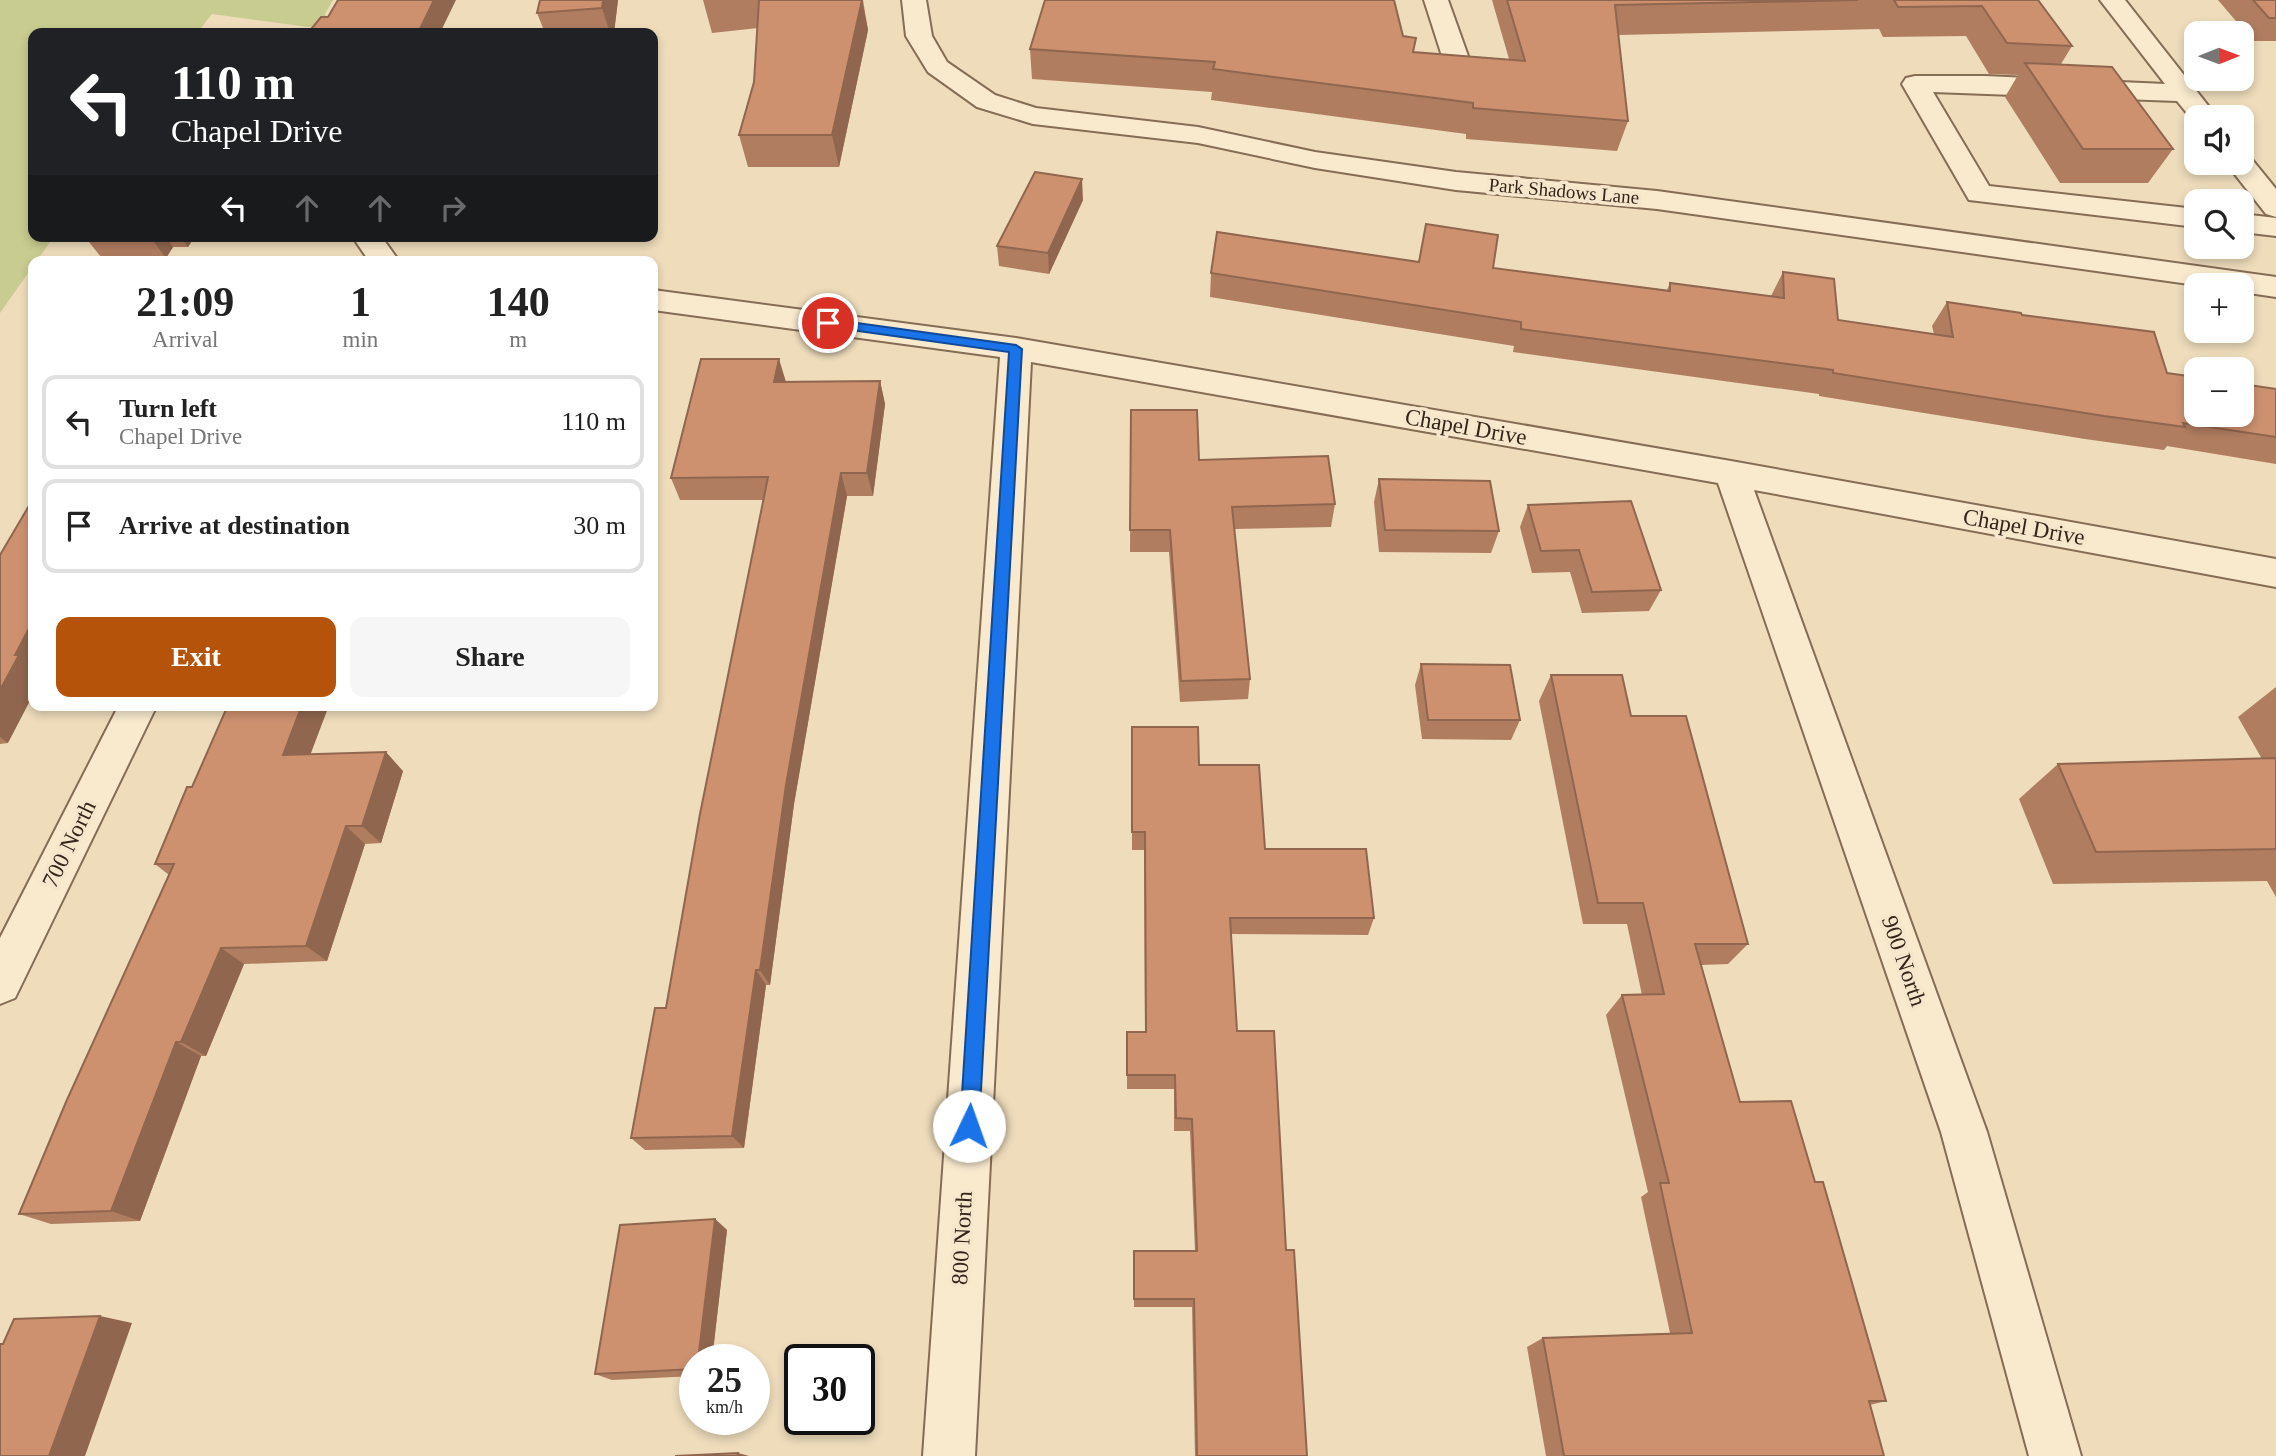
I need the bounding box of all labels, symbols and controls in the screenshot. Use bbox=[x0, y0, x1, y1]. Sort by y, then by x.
north arrow bbox=[2184, 21, 2254, 91]
map controls bbox=[2184, 21, 2254, 427]
text: 110 m bbox=[171, 55, 295, 110]
icon: left bbox=[56, 56, 147, 147]
button: sound bbox=[2184, 105, 2254, 175]
text: Chapel Drive bbox=[171, 113, 343, 149]
street label: Park Shadows Lane bbox=[1488, 174, 1640, 208]
icon: left bbox=[215, 189, 253, 227]
icon: ahead bbox=[288, 189, 326, 227]
icon: ahead bbox=[361, 189, 399, 227]
icon: right bbox=[434, 189, 472, 227]
button: search bbox=[2184, 189, 2254, 259]
button: + bbox=[2184, 273, 2254, 343]
text: 21:09 bbox=[136, 279, 234, 325]
text: 1 bbox=[350, 279, 371, 325]
text: 140 bbox=[487, 279, 550, 325]
pin bbox=[798, 293, 858, 353]
icon: arrive bbox=[809, 304, 847, 342]
text: Arrival bbox=[152, 327, 219, 352]
text: min bbox=[343, 327, 378, 352]
text: m bbox=[509, 327, 527, 352]
button: − bbox=[2184, 357, 2254, 427]
text: Turn left bbox=[119, 394, 217, 423]
icon: left bbox=[60, 403, 98, 441]
street label: Chapel Drive bbox=[1403, 404, 1529, 450]
text: 110 m bbox=[561, 407, 626, 436]
text: Chapel Drive bbox=[119, 424, 242, 449]
street label: Chapel Drive bbox=[1961, 504, 2087, 550]
icon: arrive bbox=[60, 507, 98, 545]
text: Arrive at destination bbox=[119, 511, 350, 540]
text: 30 m bbox=[573, 511, 626, 540]
button: Exit bbox=[56, 617, 336, 697]
button: Share bbox=[350, 617, 630, 697]
street label: 700 North bbox=[37, 796, 101, 892]
street label: 900 North bbox=[1877, 913, 1931, 1010]
position arrow bbox=[932, 1089, 1006, 1163]
street label: 800 North bbox=[947, 1190, 977, 1286]
speed limit sign: 30 bbox=[784, 1344, 875, 1435]
text: 25 bbox=[707, 1361, 742, 1400]
text: km/h bbox=[706, 1397, 743, 1417]

